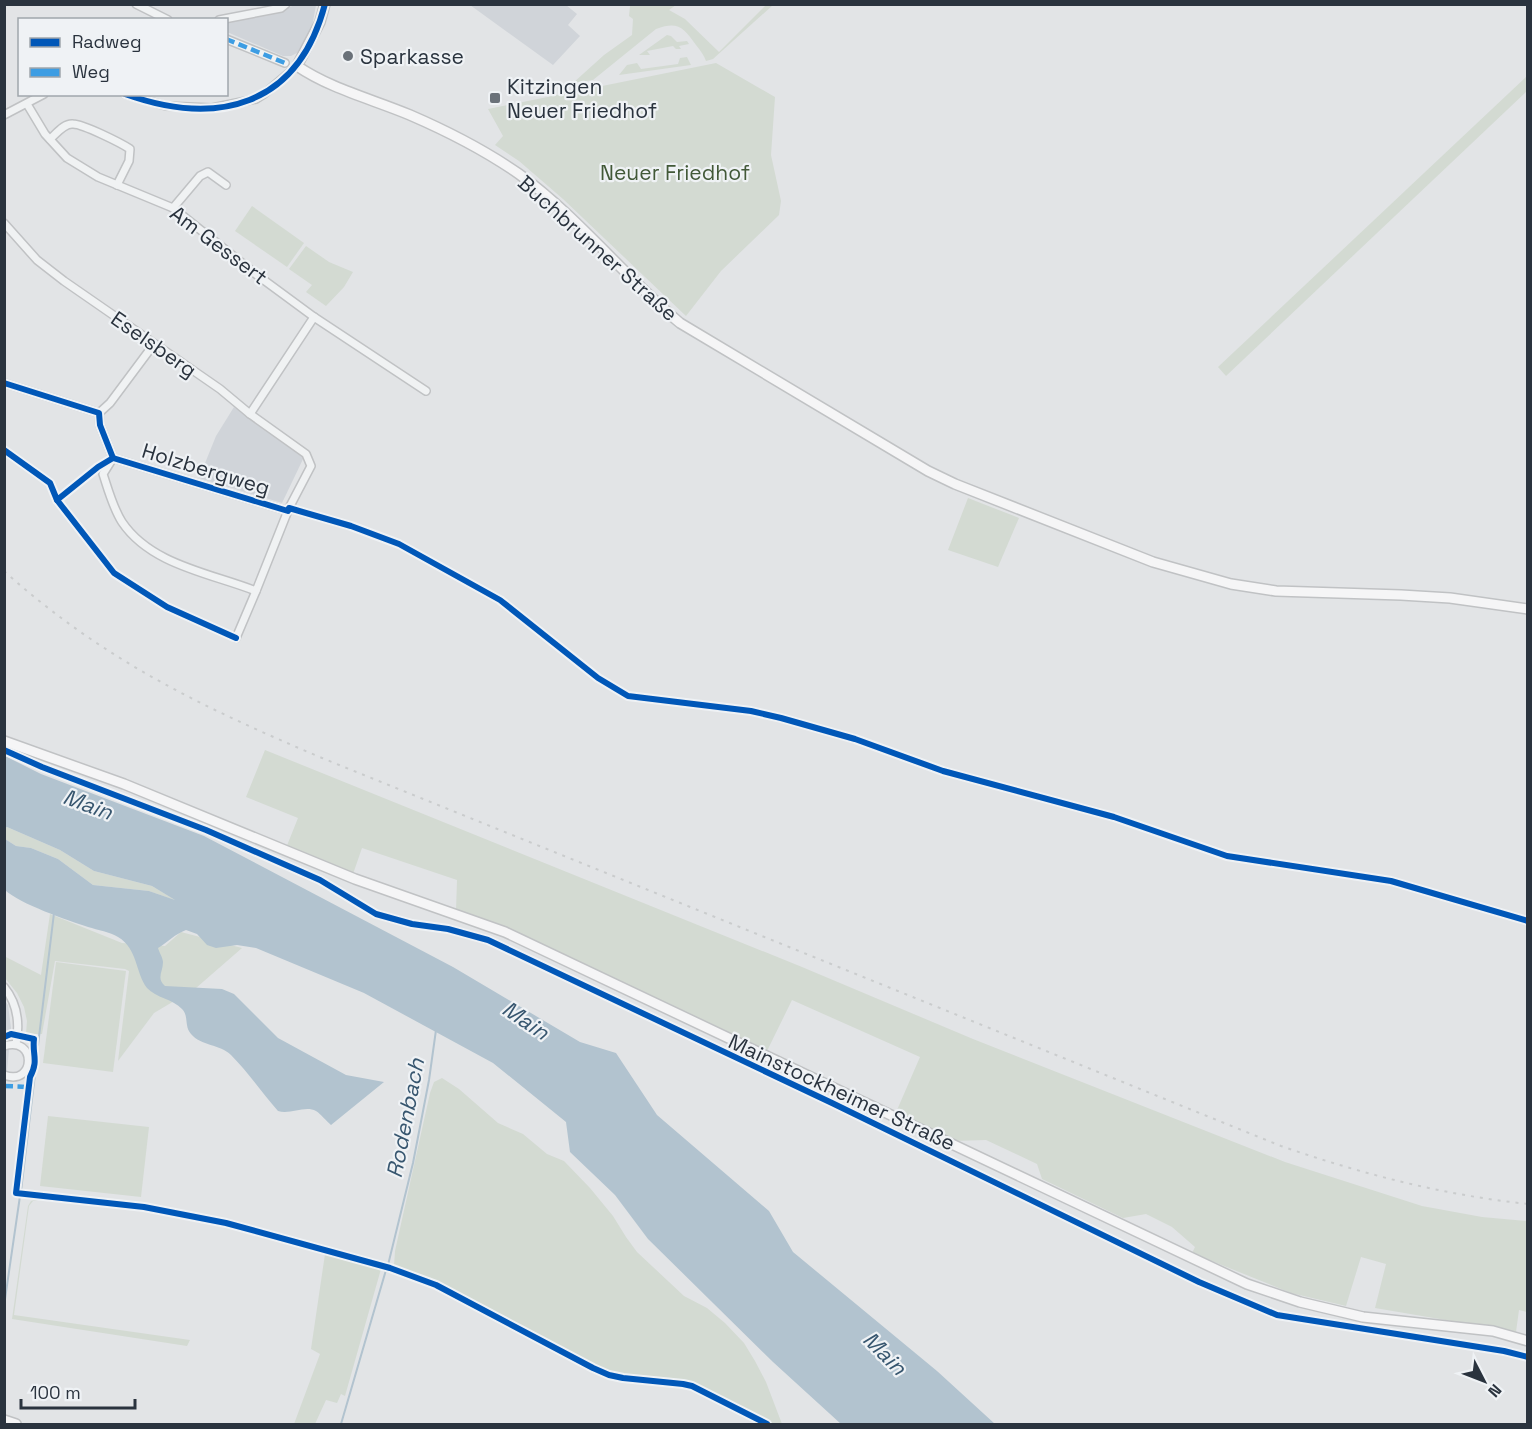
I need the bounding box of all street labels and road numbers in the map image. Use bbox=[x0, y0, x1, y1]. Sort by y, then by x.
street label: Buchbrunner Straße bbox=[513, 169, 683, 327]
street label: Am Gessert bbox=[165, 200, 273, 290]
street label: Eselsberg bbox=[106, 305, 202, 383]
street label: Holzbergweg bbox=[139, 437, 273, 501]
street label: Mainstockheimer Straße bbox=[724, 1028, 960, 1156]

